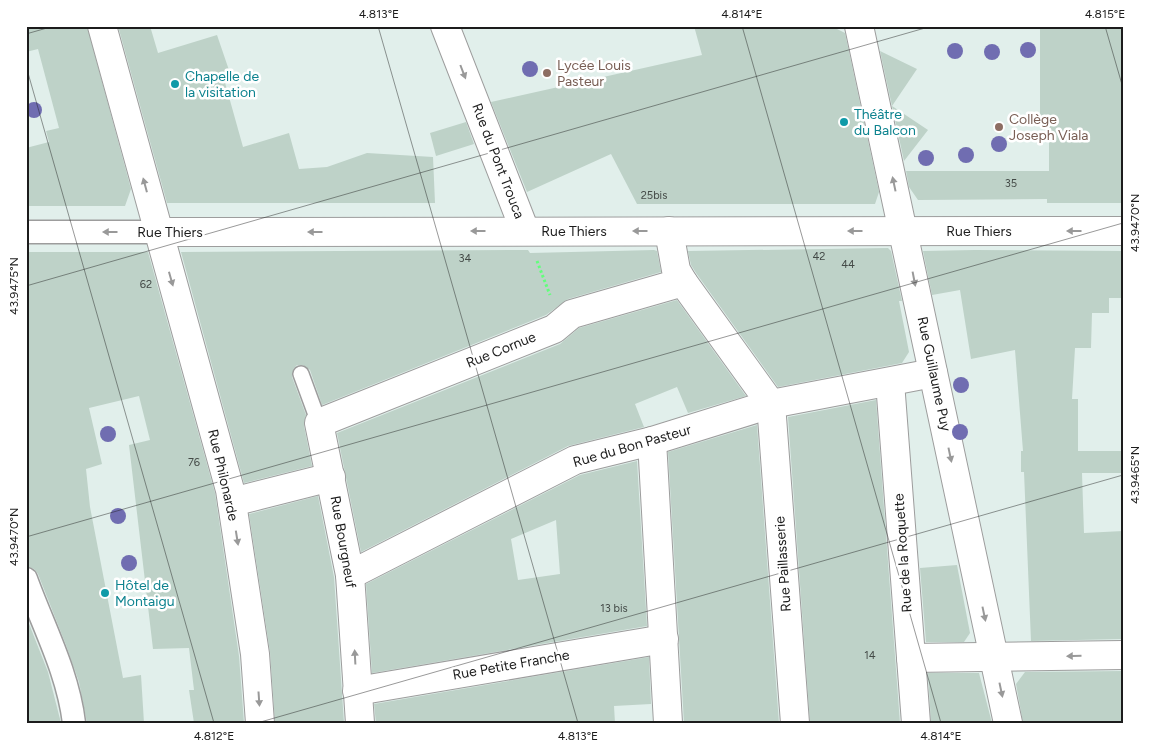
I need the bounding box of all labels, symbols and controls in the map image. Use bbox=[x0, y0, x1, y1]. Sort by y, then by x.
text: 4.813°E bbox=[359, 7, 399, 21]
text: 4.814°E bbox=[721, 7, 763, 21]
text: 4.815°E bbox=[1085, 7, 1125, 21]
place label: Lycée Louis Pasteur bbox=[557, 57, 631, 90]
one-way arrow bbox=[459, 65, 467, 80]
marker: Lycée Louis Pasteur bbox=[541, 67, 553, 79]
place label: Chapelle de la visitation bbox=[185, 68, 259, 101]
marker: Chapelle de la visitation bbox=[169, 78, 181, 90]
street label: Rue du Pont Trouca bbox=[468, 101, 528, 221]
place label: Théâtre du Balcon bbox=[854, 106, 916, 139]
place label: Collège Joseph Viala bbox=[1009, 111, 1088, 144]
marker: Théâtre du Balcon bbox=[838, 116, 850, 128]
marker: Collège Joseph Viala bbox=[993, 121, 1005, 133]
one-way arrow bbox=[890, 176, 898, 191]
one-way arrow bbox=[141, 177, 149, 192]
house number: 35 bbox=[1005, 177, 1017, 190]
house number: 25bis bbox=[641, 189, 667, 202]
text: 43.9470°N bbox=[1128, 194, 1142, 252]
street label: Rue Thiers bbox=[541, 223, 607, 240]
street label: Rue Thiers bbox=[946, 223, 1012, 240]
street label: Rue Thiers bbox=[137, 224, 203, 241]
one-way arrow bbox=[632, 227, 648, 235]
one-way arrow bbox=[847, 227, 863, 235]
one-way arrow bbox=[1066, 227, 1082, 235]
one-way arrow bbox=[101, 228, 117, 236]
one-way arrow bbox=[307, 228, 323, 236]
one-way arrow bbox=[470, 228, 486, 236]
house number: 42 bbox=[813, 250, 825, 263]
house number: 34 bbox=[459, 252, 472, 265]
text: 43.9475°N bbox=[7, 257, 21, 315]
house number: 44 bbox=[841, 258, 855, 271]
one-way arrow bbox=[168, 271, 176, 286]
one-way arrow bbox=[910, 271, 918, 287]
house number: 62 bbox=[140, 278, 152, 291]
street label: Rue Guillaume Puy bbox=[914, 315, 955, 433]
street label: Rue Cornue bbox=[464, 328, 539, 372]
street label: Rue du Bon Pasteur bbox=[571, 421, 693, 471]
street label: Rue Philonarde bbox=[204, 427, 242, 523]
text: 43.9465°N bbox=[1128, 446, 1142, 504]
one-way arrow bbox=[947, 447, 955, 463]
house number: 76 bbox=[188, 456, 200, 469]
street label: Rue de la Roquette bbox=[890, 493, 916, 613]
street label: Rue Bourgneuf bbox=[327, 494, 360, 590]
text: 43.9470°N bbox=[7, 508, 21, 566]
street label: Rue Paillasserie bbox=[771, 515, 795, 612]
one-way arrow bbox=[234, 530, 242, 546]
place label: Hôtel de Montaigu bbox=[115, 577, 174, 610]
marker: Hôtel de Montaigu bbox=[99, 587, 111, 599]
house number: 13 bis bbox=[600, 602, 628, 615]
one-way arrow bbox=[980, 606, 988, 621]
street label: Rue Petite Franche bbox=[451, 646, 571, 684]
one-way arrow bbox=[351, 648, 359, 664]
house number: 14 bbox=[864, 649, 876, 662]
one-way arrow bbox=[1066, 652, 1082, 660]
one-way arrow bbox=[997, 682, 1005, 697]
one-way arrow bbox=[255, 691, 263, 707]
text: 4.812°E bbox=[194, 729, 234, 743]
text: 4.813°E bbox=[558, 729, 598, 743]
text: 4.814°E bbox=[920, 729, 962, 743]

